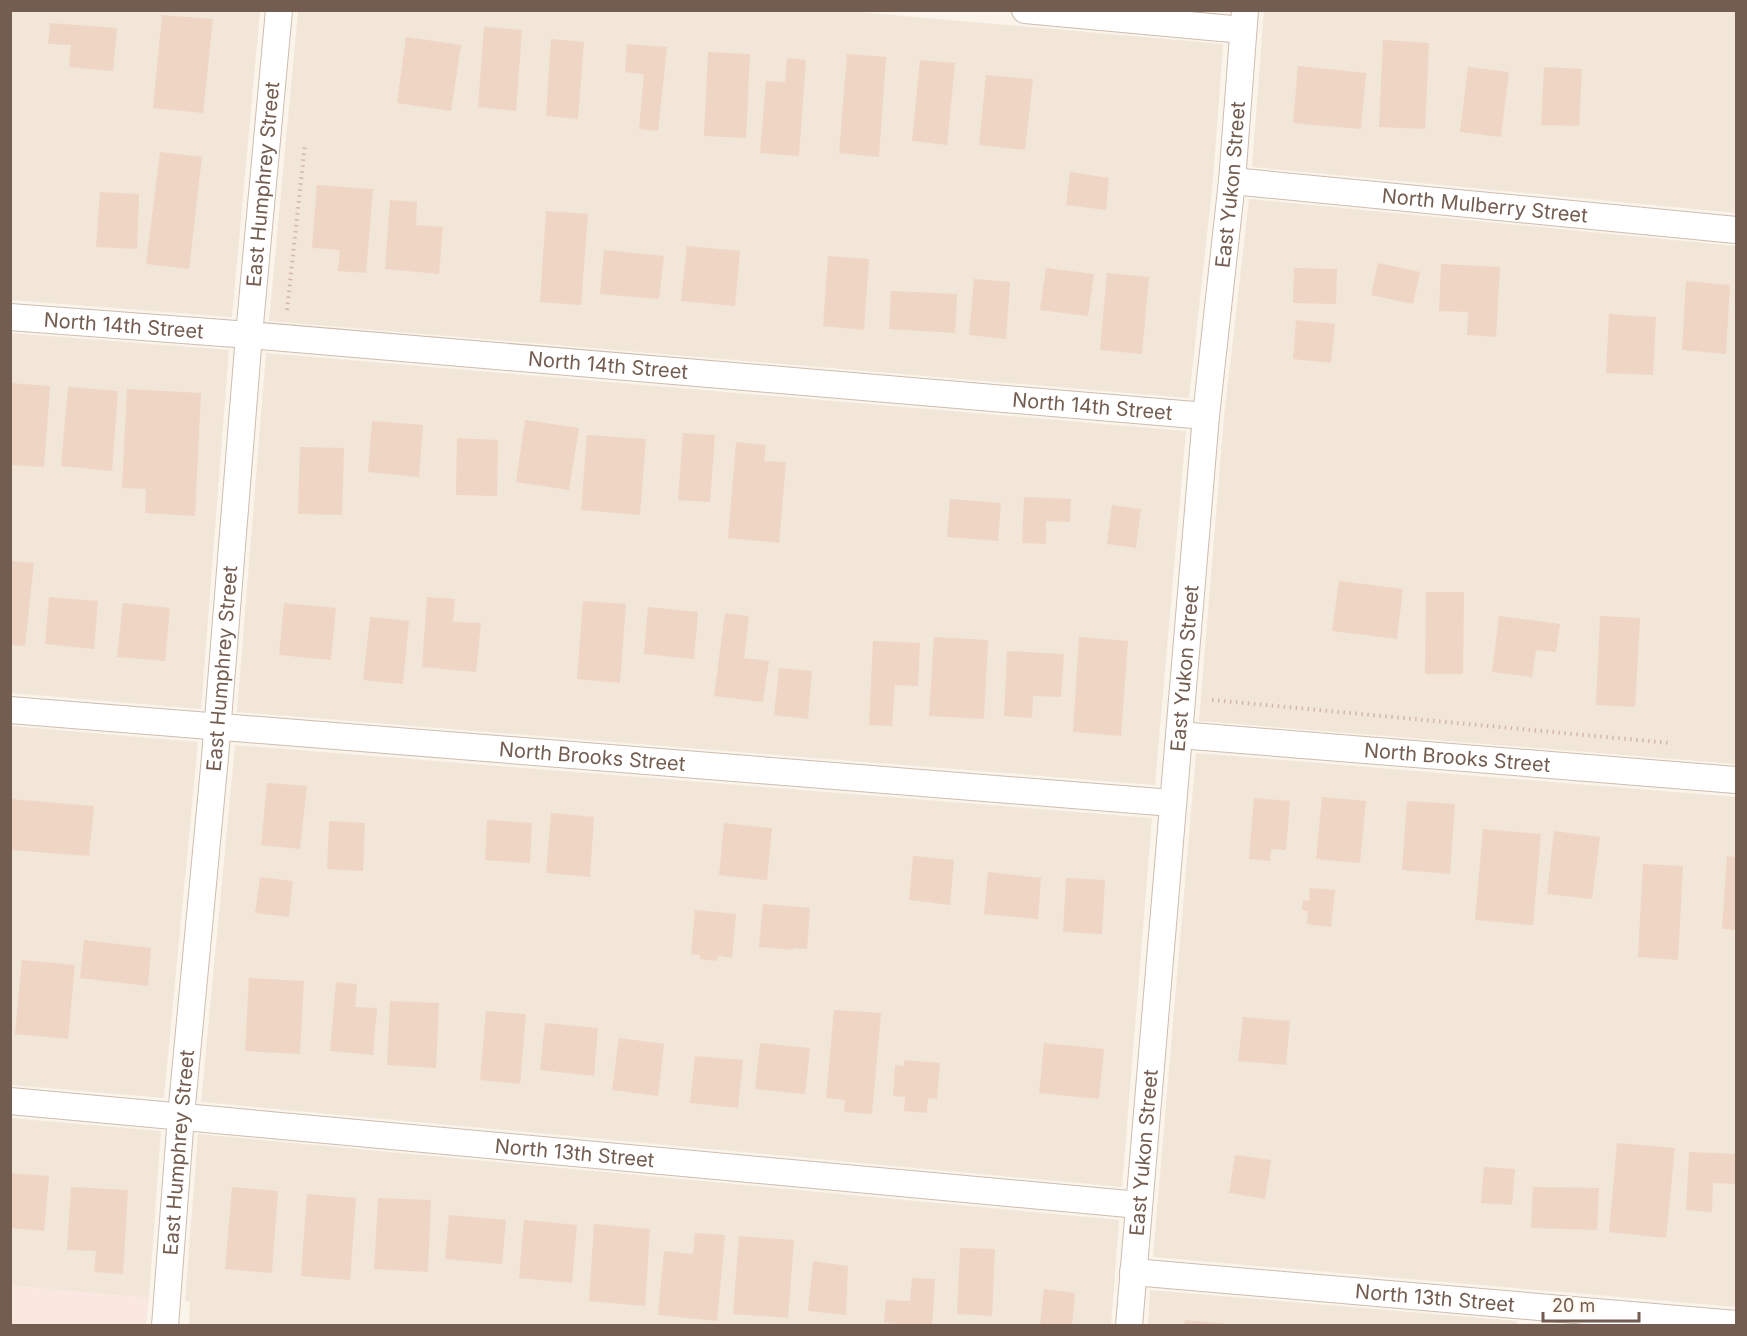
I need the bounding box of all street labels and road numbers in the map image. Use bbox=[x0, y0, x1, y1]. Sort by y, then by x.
street label: East Humphrey Street bbox=[241, 80, 284, 288]
street label: East Yukon Street bbox=[1210, 100, 1250, 269]
street label: North Mulberry Street bbox=[1381, 184, 1589, 228]
street label: North 14th Street bbox=[43, 308, 205, 344]
street label: North 14th Street bbox=[527, 347, 689, 384]
street label: North 14th Street bbox=[1011, 388, 1174, 425]
street label: East Humphrey Street bbox=[202, 564, 242, 772]
street label: East Yukon Street bbox=[1166, 584, 1204, 753]
street label: North Brooks Street bbox=[498, 737, 687, 776]
street label: North Brooks Street bbox=[1363, 738, 1552, 777]
street label: East Humphrey Street bbox=[158, 1048, 199, 1256]
street label: East Yukon Street bbox=[1125, 1068, 1163, 1237]
street label: North 13th Street bbox=[494, 1134, 656, 1172]
street label: North 13th Street bbox=[1354, 1279, 1516, 1317]

